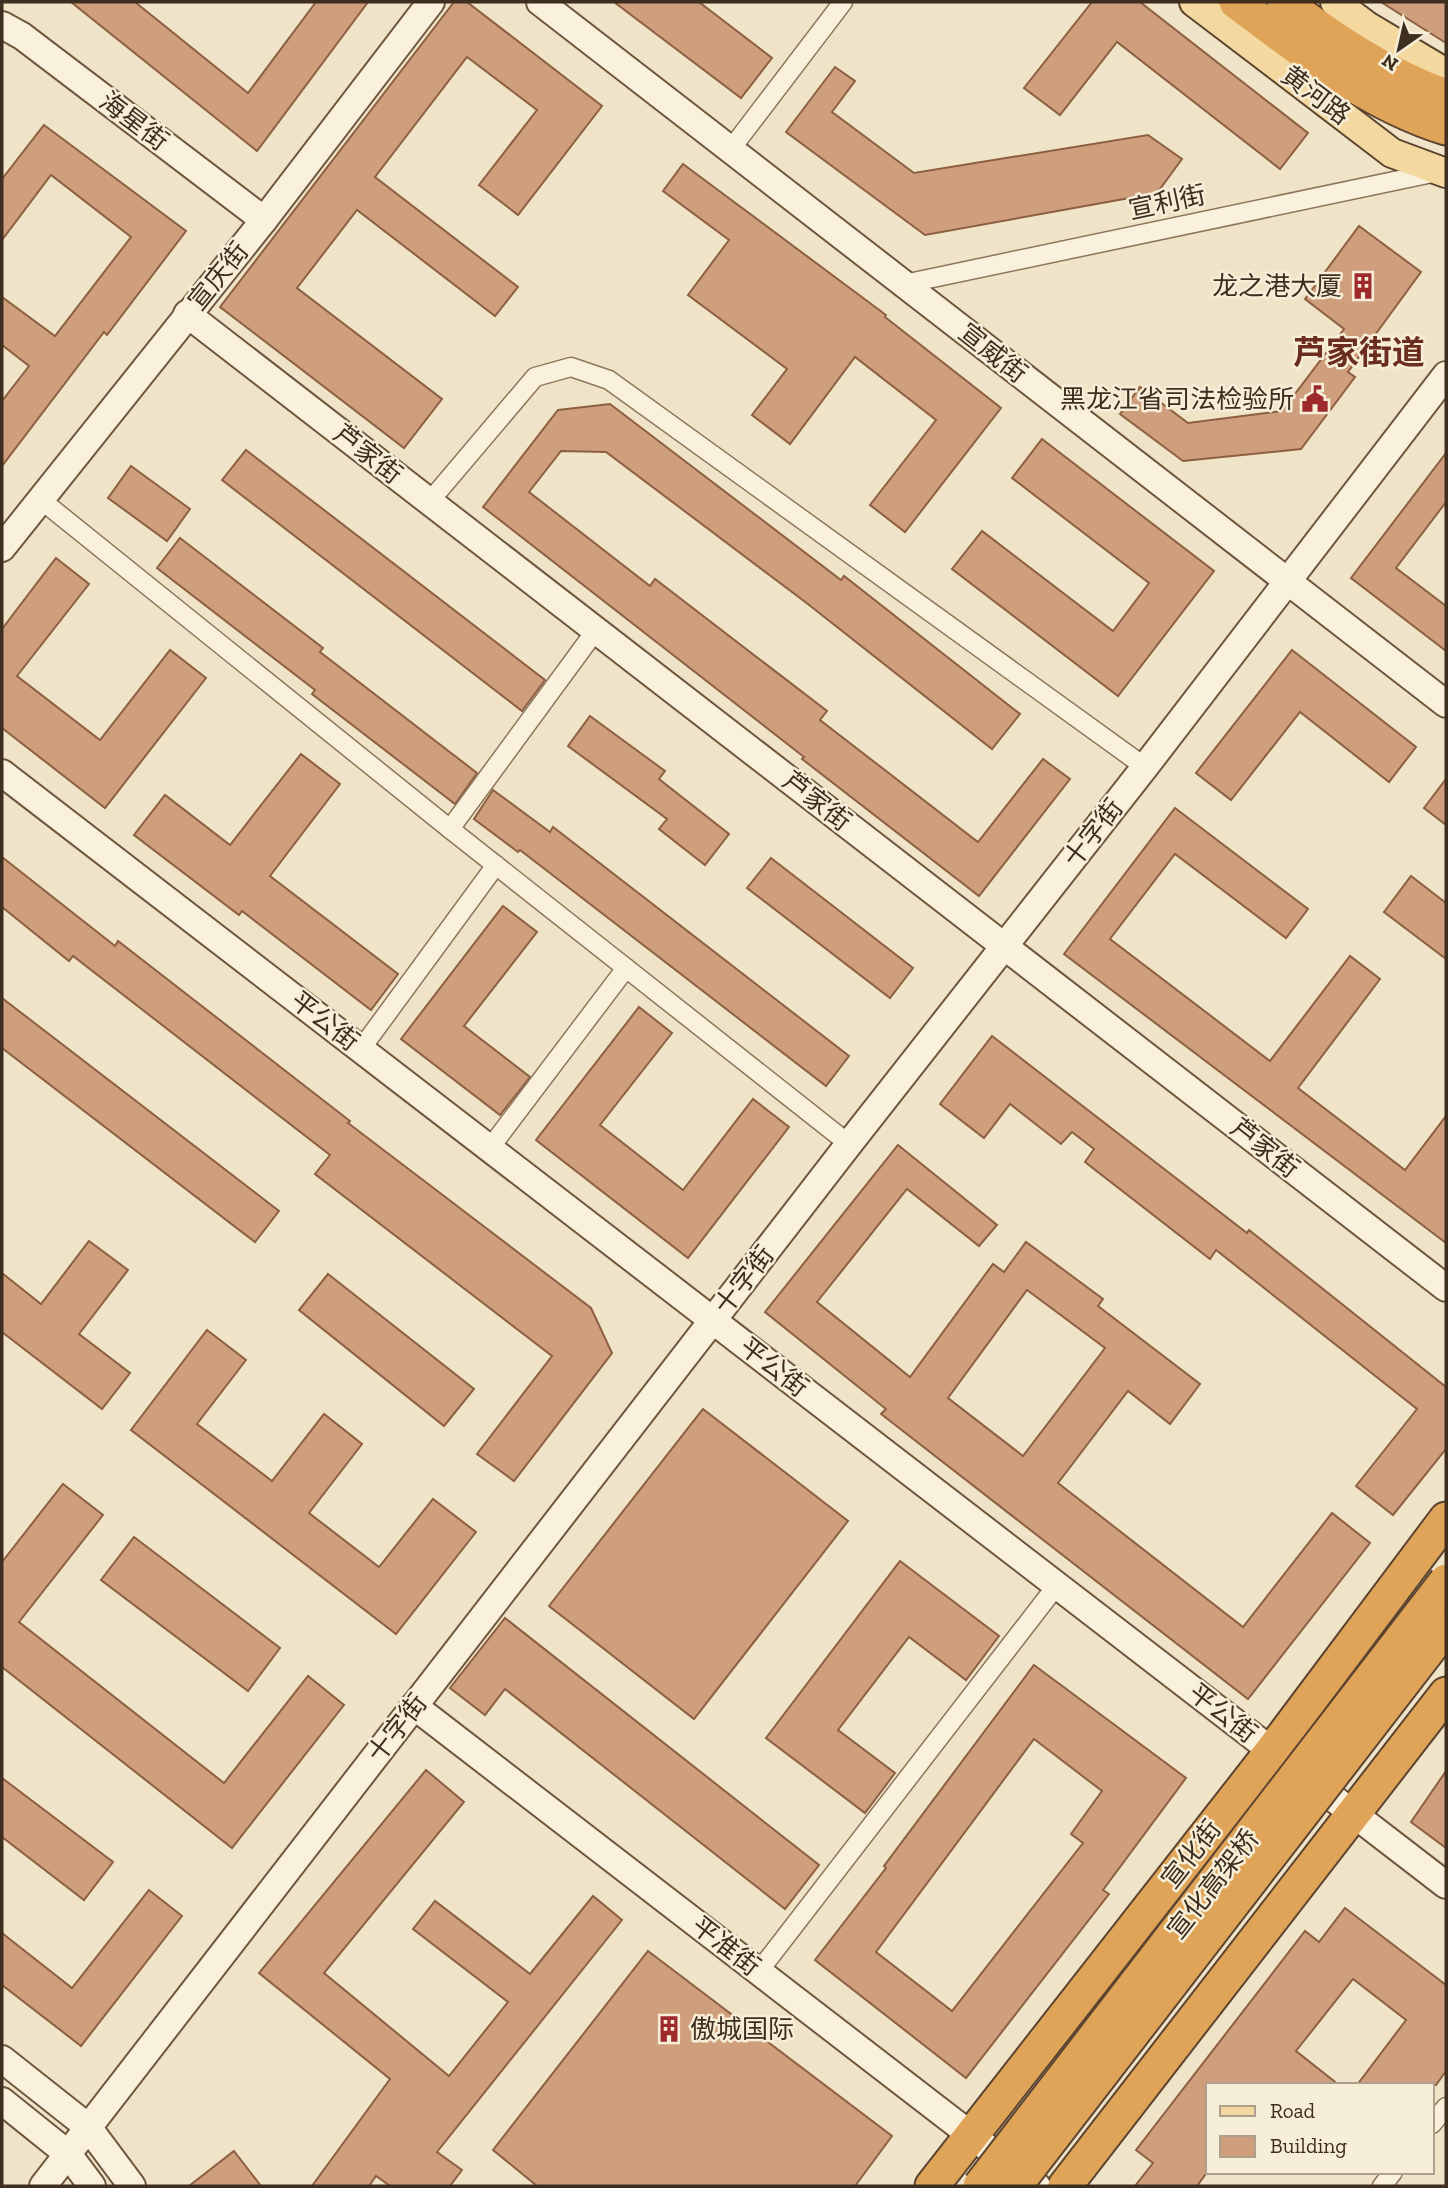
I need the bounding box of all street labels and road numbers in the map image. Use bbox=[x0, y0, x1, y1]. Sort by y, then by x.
street label: 黄河路 bbox=[1275, 59, 1357, 131]
street label: 海星街 bbox=[93, 85, 175, 157]
street label: 宣利街 bbox=[1126, 178, 1208, 226]
street label: 宣庆街 bbox=[181, 236, 255, 316]
street label: 宣威街 bbox=[952, 316, 1034, 390]
street label: 芦家街 bbox=[327, 417, 409, 491]
street label: 芦家街 bbox=[776, 764, 858, 838]
street label: 十字街 bbox=[1056, 792, 1130, 874]
street label: 平公街 bbox=[284, 984, 366, 1058]
street label: 芦家街 bbox=[1224, 1111, 1306, 1185]
street label: 十字街 bbox=[707, 1239, 781, 1321]
street label: 平公街 bbox=[733, 1330, 815, 1404]
street label: 平公街 bbox=[1182, 1676, 1264, 1750]
street label: 十字街 bbox=[360, 1687, 434, 1769]
street label: 宣化街 bbox=[1154, 1813, 1228, 1895]
street label: 宣化高架桥 bbox=[1160, 1823, 1266, 1945]
street label: 平准街 bbox=[685, 1909, 767, 1983]

